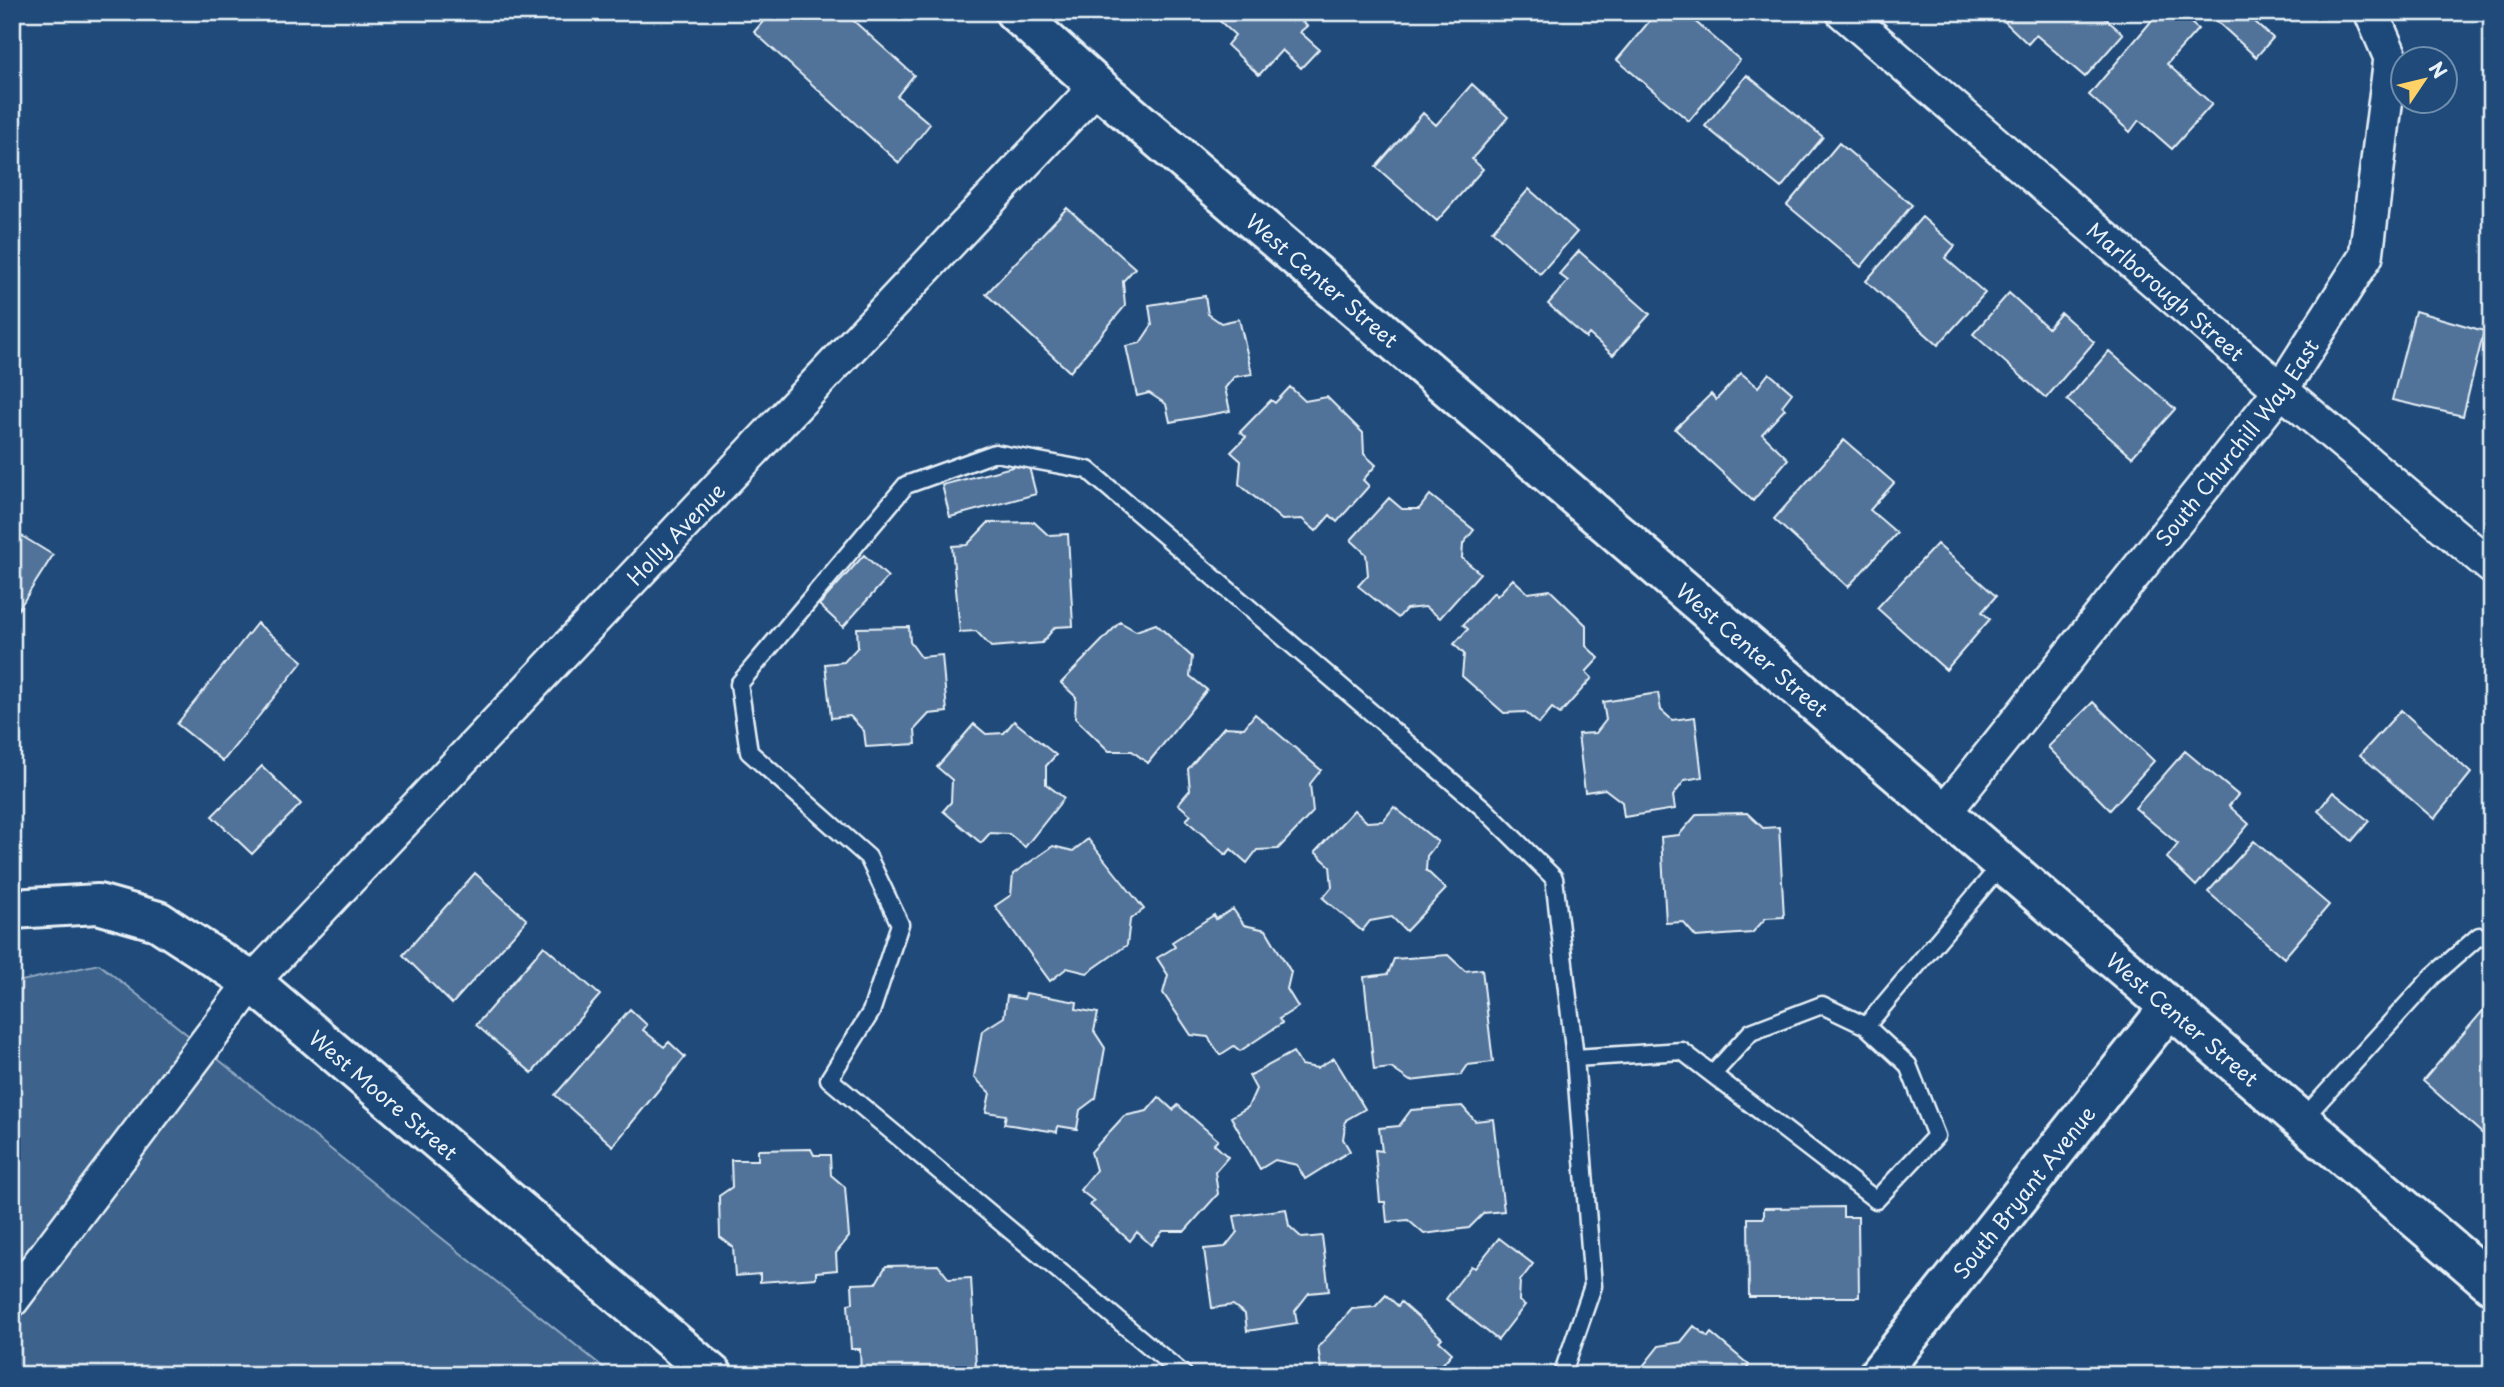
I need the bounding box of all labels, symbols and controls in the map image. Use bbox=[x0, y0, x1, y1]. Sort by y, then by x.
north arrow bbox=[2388, 46, 2458, 116]
text: N bbox=[2423, 55, 2455, 84]
street label: West Center Street bbox=[1239, 205, 1406, 355]
street label: Marlborough Street bbox=[2081, 214, 2252, 368]
street label: South Churchill Way East bbox=[2147, 332, 2326, 552]
street label: Holly Avenue bbox=[618, 475, 732, 592]
street label: West Center Street bbox=[1670, 575, 1836, 724]
street label: West Center Street bbox=[2100, 944, 2266, 1093]
street label: West Moore Street bbox=[303, 1022, 465, 1167]
street label: South Bryant Avenue bbox=[1945, 1098, 2102, 1285]

